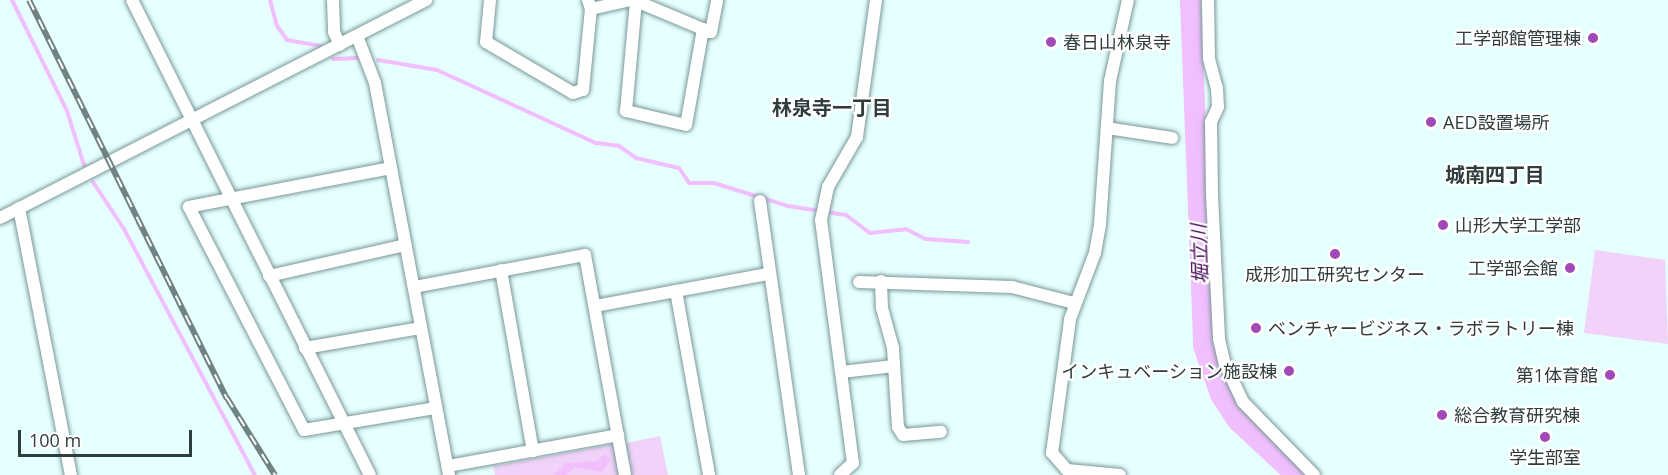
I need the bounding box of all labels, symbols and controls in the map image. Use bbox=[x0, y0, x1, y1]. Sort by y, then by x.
place label: 工学部館管理棟 bbox=[1455, 27, 1581, 49]
place label: 春日山林泉寺 bbox=[1063, 31, 1171, 53]
marker: 工学部館管理棟 bbox=[1586, 31, 1600, 45]
marker: 春日山林泉寺 bbox=[1044, 35, 1058, 49]
district label: 林泉寺一丁目 bbox=[772, 95, 892, 119]
place label: AED設置場所 bbox=[1443, 111, 1549, 133]
marker: AED設置場所 bbox=[1424, 115, 1438, 129]
district label: 城南四丁目 bbox=[1445, 162, 1545, 186]
place label: 山形大学工学部 bbox=[1455, 214, 1581, 236]
marker: 山形大学工学部 bbox=[1436, 218, 1450, 232]
water label: 堀立川 bbox=[1186, 224, 1212, 284]
marker: 成形加工研究センター bbox=[1328, 247, 1342, 261]
place label: 工学部会館 bbox=[1468, 257, 1558, 279]
marker: 工学部会館 bbox=[1563, 261, 1577, 275]
place label: 成形加工研究センター bbox=[1245, 263, 1425, 285]
place label: ベンチャービジネス・ラボラトリー棟 bbox=[1268, 317, 1574, 339]
marker: ベンチャービジネス・ラボラトリー棟 bbox=[1249, 321, 1263, 335]
place label: インキュベーション施設棟 bbox=[1061, 360, 1277, 382]
marker: インキュベーション施設棟 bbox=[1282, 364, 1296, 378]
place label: 第1体育館 bbox=[1516, 364, 1598, 386]
marker: 第1体育館 bbox=[1603, 368, 1617, 382]
place label: 総合教育研究棟 bbox=[1454, 404, 1580, 426]
marker: 総合教育研究棟 bbox=[1435, 408, 1449, 422]
scale bar bbox=[21, 418, 195, 456]
text: 100 m bbox=[29, 428, 81, 452]
marker: 学生部室 bbox=[1538, 430, 1552, 444]
place label: 学生部室 bbox=[1509, 446, 1581, 468]

